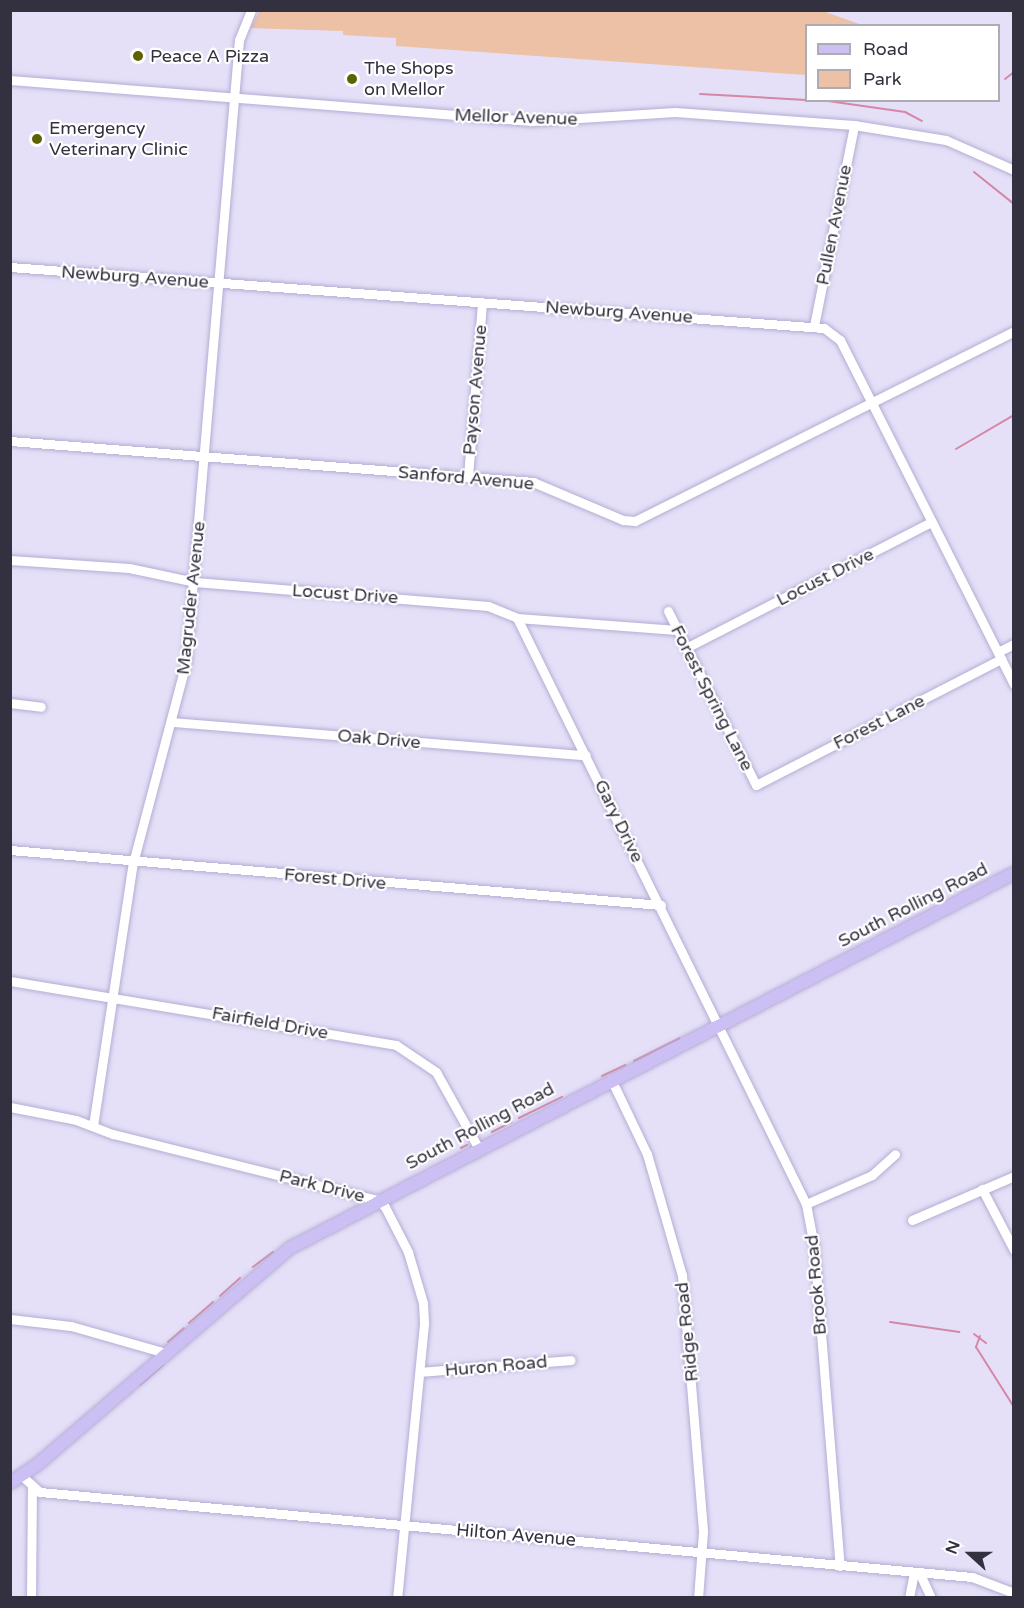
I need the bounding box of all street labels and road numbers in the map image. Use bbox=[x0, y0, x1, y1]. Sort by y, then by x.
street label: Mellor Avenue bbox=[454, 104, 578, 130]
street label: Pullen Avenue bbox=[812, 163, 856, 287]
street label: Newburg Avenue bbox=[60, 261, 210, 293]
street label: Newburg Avenue bbox=[544, 296, 694, 328]
street label: Payson Avenue bbox=[459, 324, 491, 456]
street label: Sanford Avenue bbox=[397, 461, 535, 495]
street label: Magruder Avenue bbox=[172, 520, 210, 676]
street label: Locust Drive bbox=[773, 543, 877, 611]
street label: Locust Drive bbox=[291, 580, 399, 608]
street label: Forest Spring Lane bbox=[666, 622, 758, 774]
street label: Forest Lane bbox=[830, 690, 928, 754]
street label: Oak Drive bbox=[337, 725, 421, 753]
street label: Gary Drive bbox=[590, 776, 648, 866]
street label: South Rolling Road bbox=[835, 858, 991, 952]
street label: Forest Drive bbox=[283, 864, 387, 894]
street label: Fairfield Drive bbox=[210, 1002, 330, 1044]
street label: South Rolling Road bbox=[402, 1078, 558, 1174]
street label: Park Drive bbox=[277, 1165, 367, 1207]
street label: Brook Road bbox=[801, 1234, 831, 1336]
street label: Ridge Road bbox=[671, 1281, 703, 1383]
street label: Huron Road bbox=[444, 1351, 548, 1381]
street label: Hilton Avenue bbox=[455, 1519, 577, 1551]

